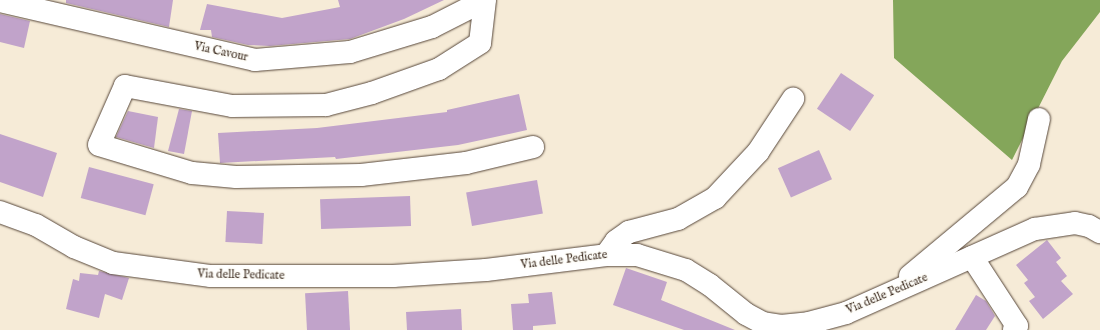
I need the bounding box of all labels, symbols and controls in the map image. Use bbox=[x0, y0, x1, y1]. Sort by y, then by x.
street label: Via Cavour bbox=[193, 39, 249, 65]
street label: Via delle Pedicate bbox=[520, 248, 608, 272]
street label: Via delle Pedicate bbox=[197, 267, 285, 283]
street label: Via delle Pedicate bbox=[844, 270, 930, 318]

